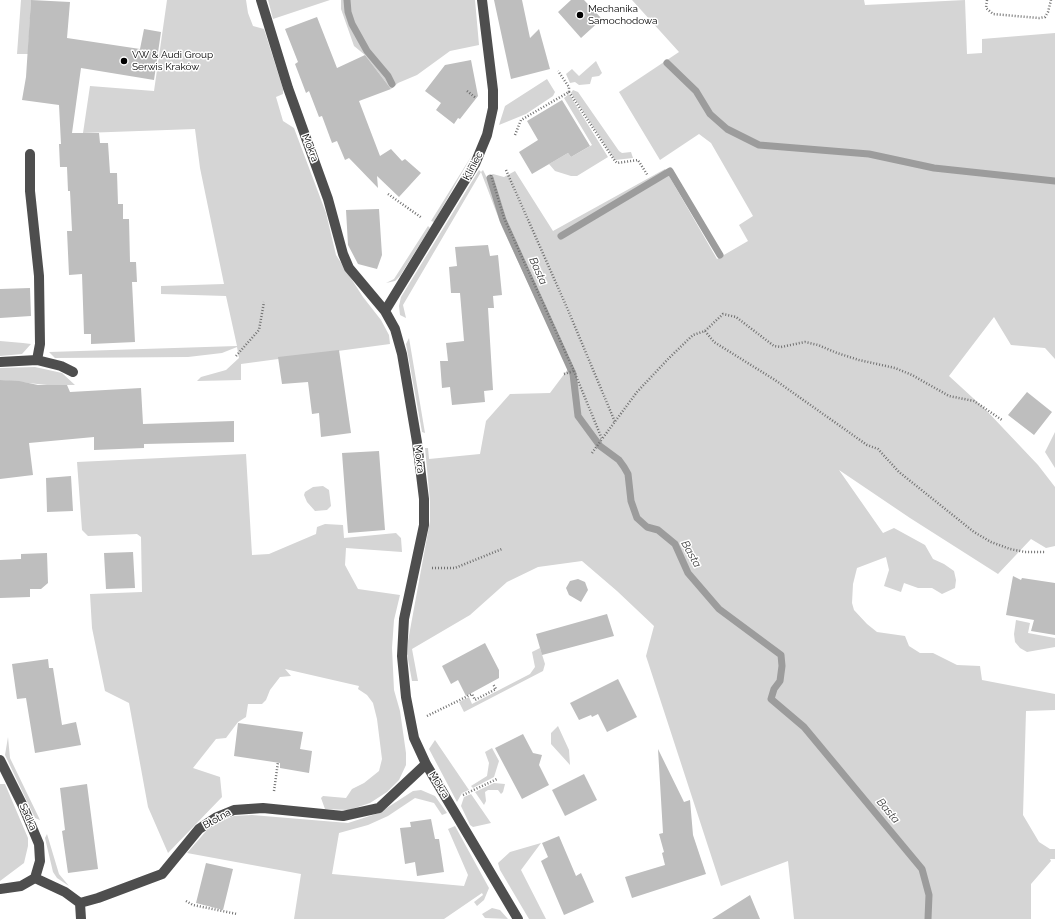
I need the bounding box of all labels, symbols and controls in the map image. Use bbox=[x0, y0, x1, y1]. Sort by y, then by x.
place label: Mechanika Samochodowa bbox=[588, 3, 657, 26]
marker: Mechanika Samochodowa bbox=[575, 10, 585, 20]
place label: VW & Audi Group Serwis Kraków bbox=[132, 49, 213, 72]
marker: VW & Audi Group Serwis Kraków bbox=[119, 56, 129, 66]
street label: Mokra bbox=[299, 132, 321, 164]
street label: Kliniec bbox=[460, 150, 486, 182]
water label: Basta bbox=[526, 255, 550, 287]
street label: Mokra bbox=[411, 444, 427, 474]
water label: Basta bbox=[678, 538, 704, 570]
street label: Mokra bbox=[426, 770, 452, 800]
water label: Basta bbox=[874, 796, 902, 826]
street label: Sadka bbox=[17, 802, 39, 832]
street label: Błotna bbox=[201, 806, 233, 832]

